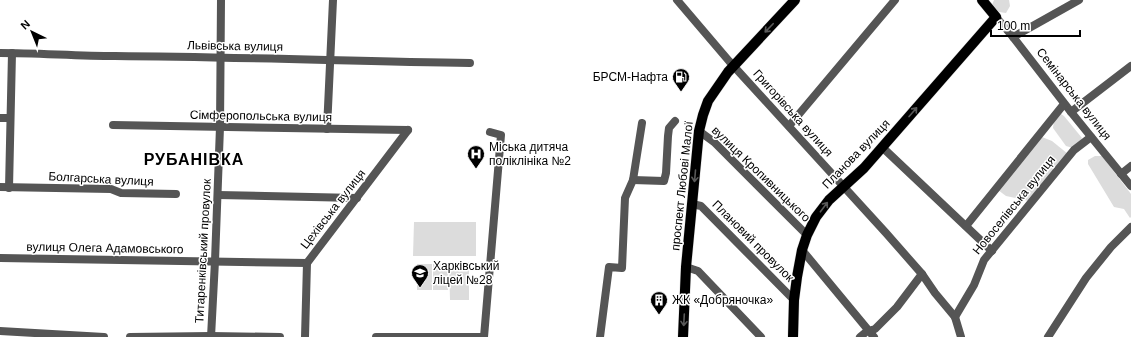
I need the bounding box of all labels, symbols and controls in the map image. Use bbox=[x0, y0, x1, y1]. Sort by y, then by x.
north arrow bbox=[12, 12, 52, 52]
scale bar bbox=[991, 12, 1080, 38]
text: N bbox=[18, 18, 32, 32]
text: 100 m bbox=[997, 19, 1030, 33]
one-way arrow bbox=[764, 23, 773, 33]
street label: Львівська вулиця bbox=[187, 38, 283, 54]
street label: Семінарська вулиця bbox=[1034, 45, 1114, 143]
fuel station icon: БРСМ-Нафта bbox=[671, 67, 691, 92]
street label: Григорівська вулиця bbox=[750, 67, 836, 159]
place label: БРСМ-Нафта bbox=[593, 70, 668, 84]
one-way arrow bbox=[909, 107, 918, 117]
street label: Сімферопольська вулиця bbox=[190, 108, 332, 124]
street label: Планова вулиця bbox=[819, 116, 893, 192]
street label: проспект Любові Малої bbox=[668, 120, 696, 251]
street label: вулиця Кропивницького bbox=[709, 123, 813, 225]
place label: Міська дитяча поліклініка №2 bbox=[489, 140, 571, 168]
hospital icon: Міська дитяча поліклініка №2 bbox=[466, 144, 486, 169]
district label: РУБАНІВКА bbox=[144, 151, 244, 168]
street label: Новоселівська вулиця bbox=[970, 153, 1058, 257]
street label: Цехівська вулиця bbox=[298, 167, 368, 251]
street label: Болгарська вулиця bbox=[48, 169, 154, 189]
one-way arrow bbox=[691, 169, 698, 182]
street label: Титаренківський провулок bbox=[192, 178, 214, 324]
street label: Плановий провулок bbox=[709, 197, 797, 285]
one-way arrow bbox=[820, 201, 829, 212]
street label: вулиця Олега Адамовського bbox=[26, 240, 184, 256]
place label: Харківський ліцей №28 bbox=[433, 259, 499, 287]
school or university icon: Харківський ліцей №28 bbox=[410, 263, 430, 288]
building icon: ЖК «Добряночка» bbox=[649, 290, 669, 315]
place label: ЖК «Добряночка» bbox=[672, 293, 773, 307]
one-way arrow bbox=[680, 313, 688, 326]

